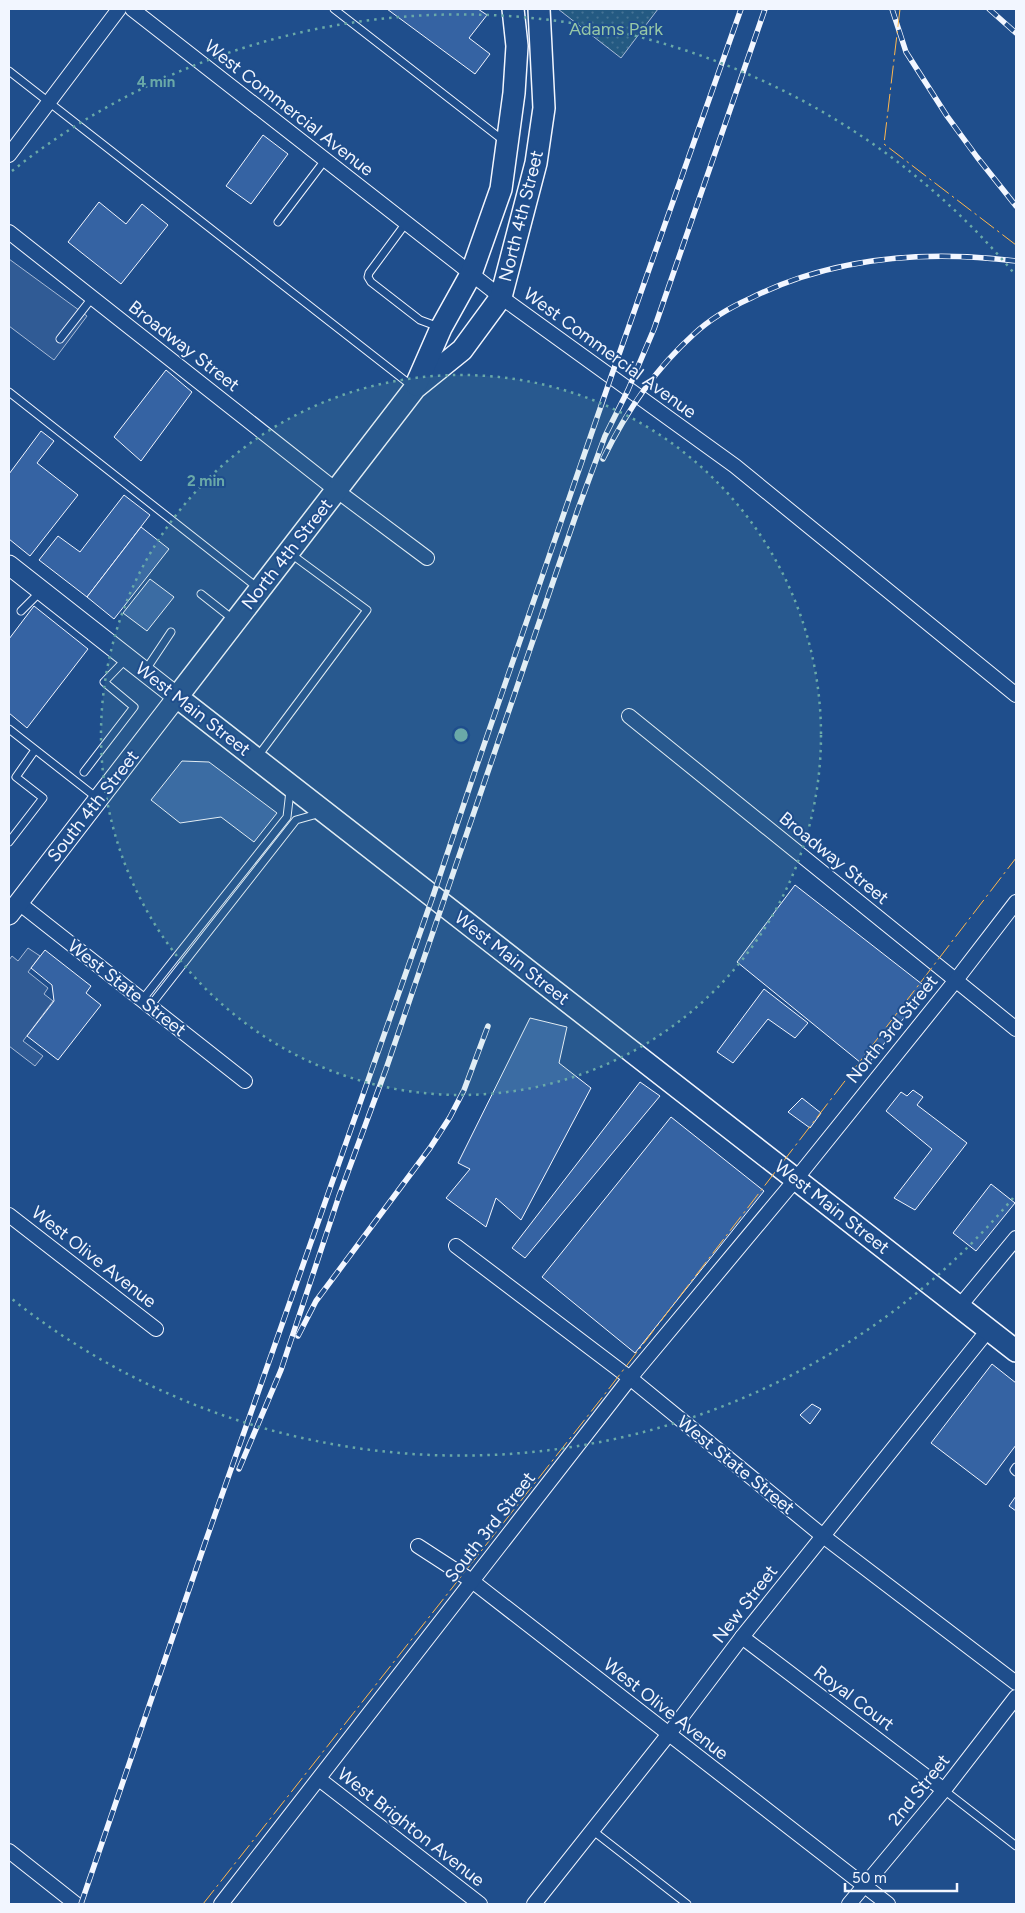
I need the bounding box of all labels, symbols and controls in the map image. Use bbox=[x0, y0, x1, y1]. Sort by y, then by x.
park label: Adams Park bbox=[569, 18, 663, 40]
street label: West Commercial Avenue bbox=[200, 35, 378, 181]
text: 4 min bbox=[137, 73, 175, 91]
street label: North 4th Street bbox=[494, 148, 548, 284]
street label: West Commercial Avenue bbox=[519, 283, 701, 423]
street label: Broadway Street bbox=[124, 296, 244, 396]
text: 2 min bbox=[187, 472, 225, 490]
street label: North 4th Street bbox=[237, 494, 337, 614]
street label: West Main Street bbox=[131, 657, 255, 761]
centre of rings bbox=[452, 726, 470, 744]
street label: South 4th Street bbox=[43, 746, 144, 866]
street label: Broadway Street bbox=[775, 807, 893, 909]
street label: West Main Street bbox=[450, 906, 574, 1010]
street label: West State Street bbox=[63, 935, 191, 1041]
street label: North 3rd Street bbox=[842, 970, 943, 1088]
street label: West Main Street bbox=[770, 1155, 894, 1259]
street label: West Olive Avenue bbox=[27, 1201, 161, 1313]
street label: West State Street bbox=[673, 1411, 799, 1519]
street label: South 3rd Street bbox=[440, 1467, 540, 1587]
street label: New Street bbox=[708, 1561, 782, 1647]
street label: West Olive Avenue bbox=[599, 1653, 733, 1765]
street label: Royal Court bbox=[810, 1661, 899, 1735]
street label: 2nd Street bbox=[884, 1750, 955, 1830]
street label: West Brighton Avenue bbox=[333, 1763, 489, 1891]
scale bar bbox=[845, 1860, 958, 1892]
text: 50 m bbox=[852, 1869, 887, 1887]

